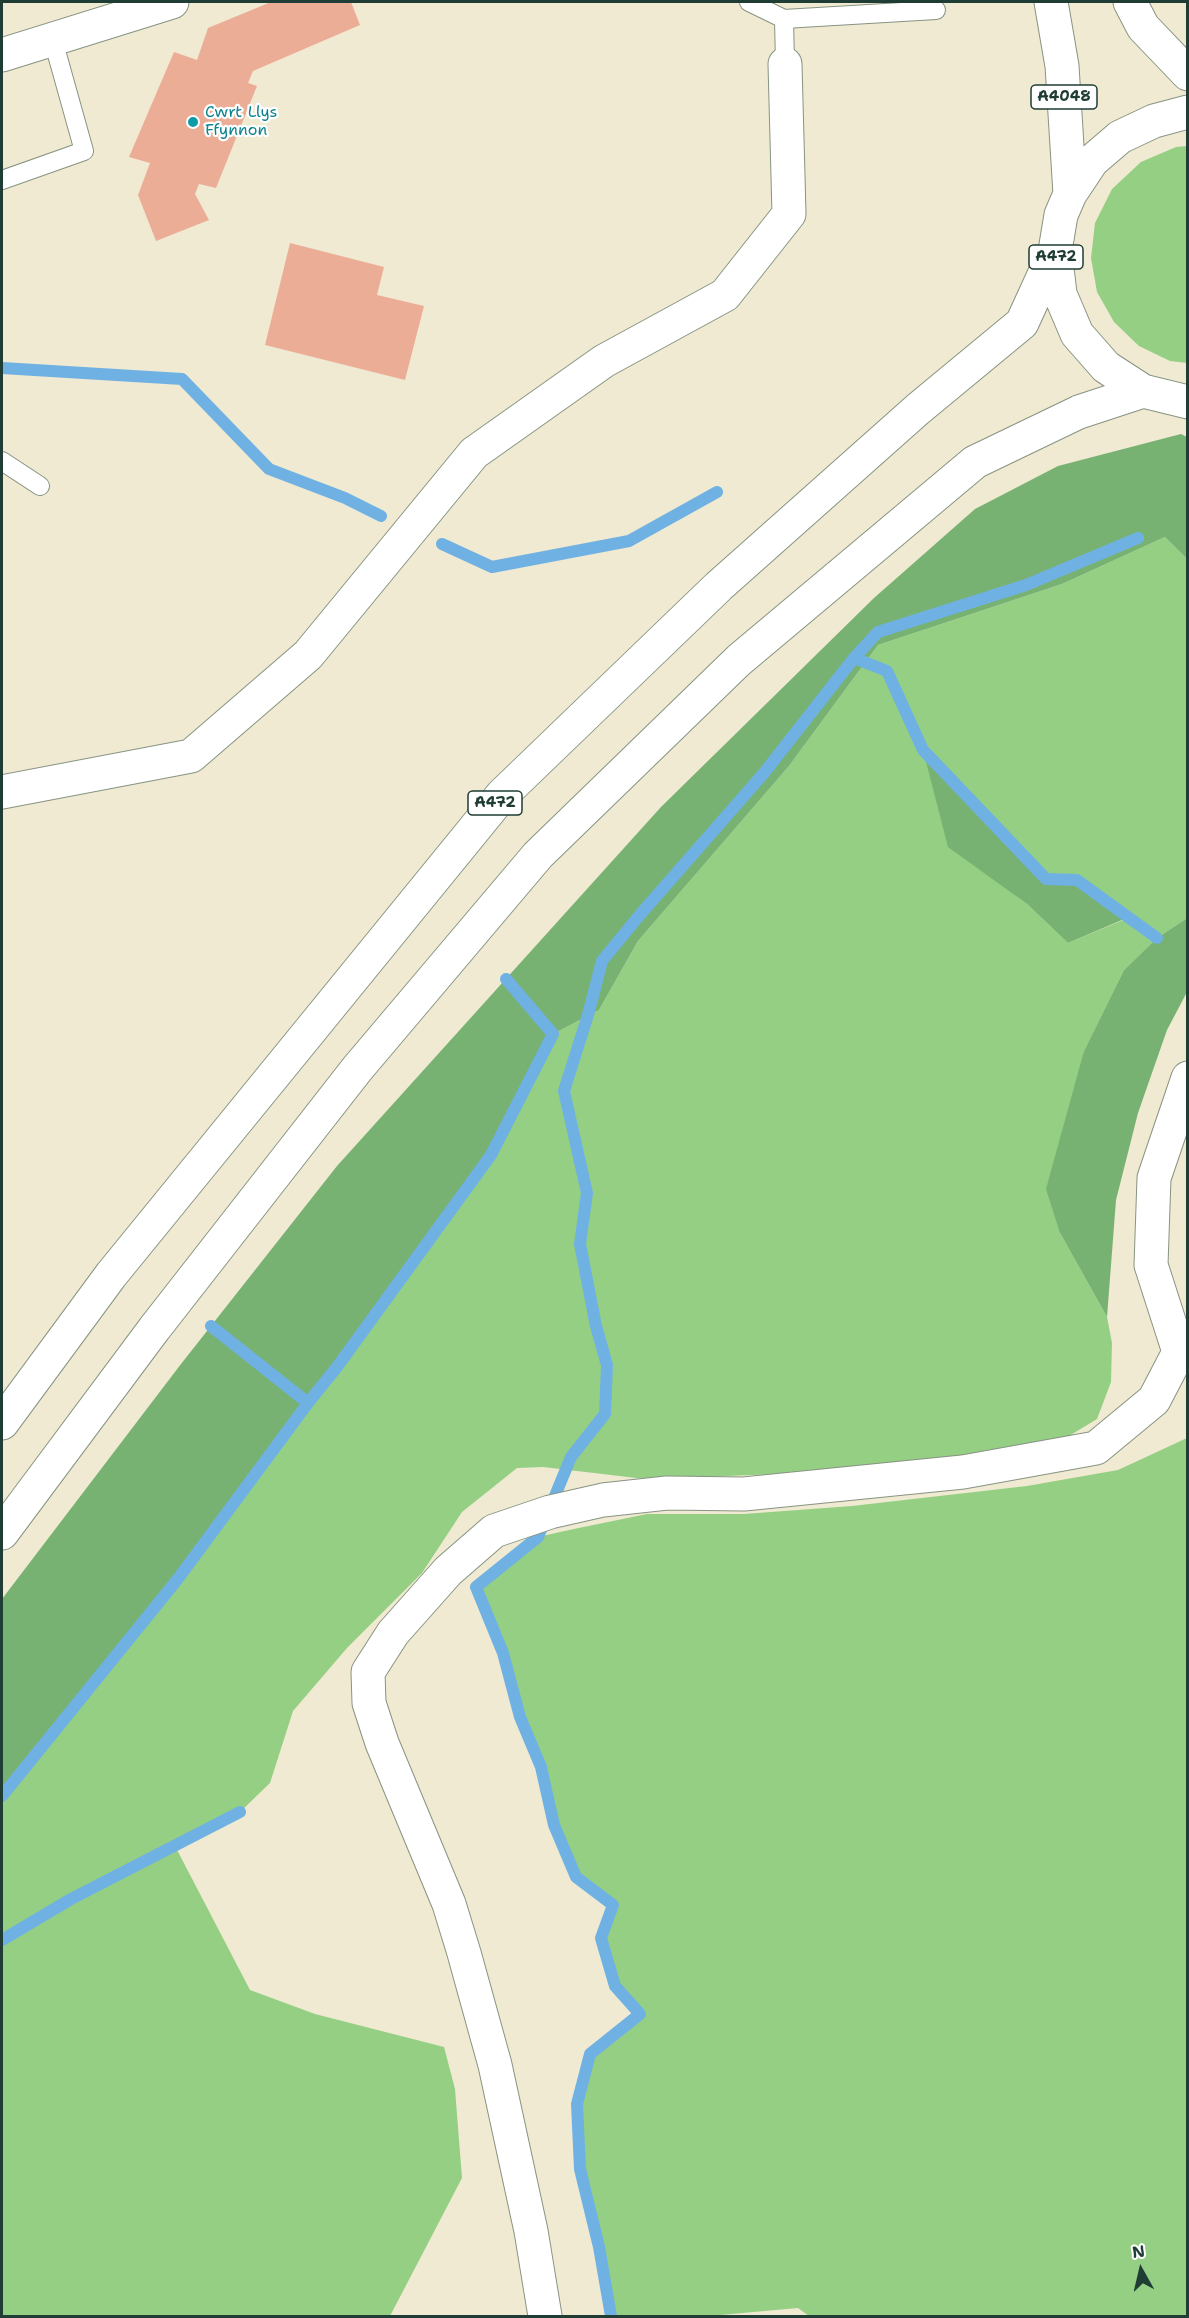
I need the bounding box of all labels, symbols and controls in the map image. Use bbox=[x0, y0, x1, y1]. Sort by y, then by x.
road number: A4048 bbox=[1031, 85, 1097, 109]
place label: Cwrt Llys Ffynnon bbox=[205, 103, 277, 141]
marker: Cwrt Llys Ffynnon bbox=[186, 115, 200, 129]
road number: A472 bbox=[1029, 245, 1083, 269]
road number: A472 bbox=[468, 791, 522, 815]
north arrow bbox=[1111, 2240, 1171, 2300]
text: N bbox=[1131, 2240, 1146, 2263]

